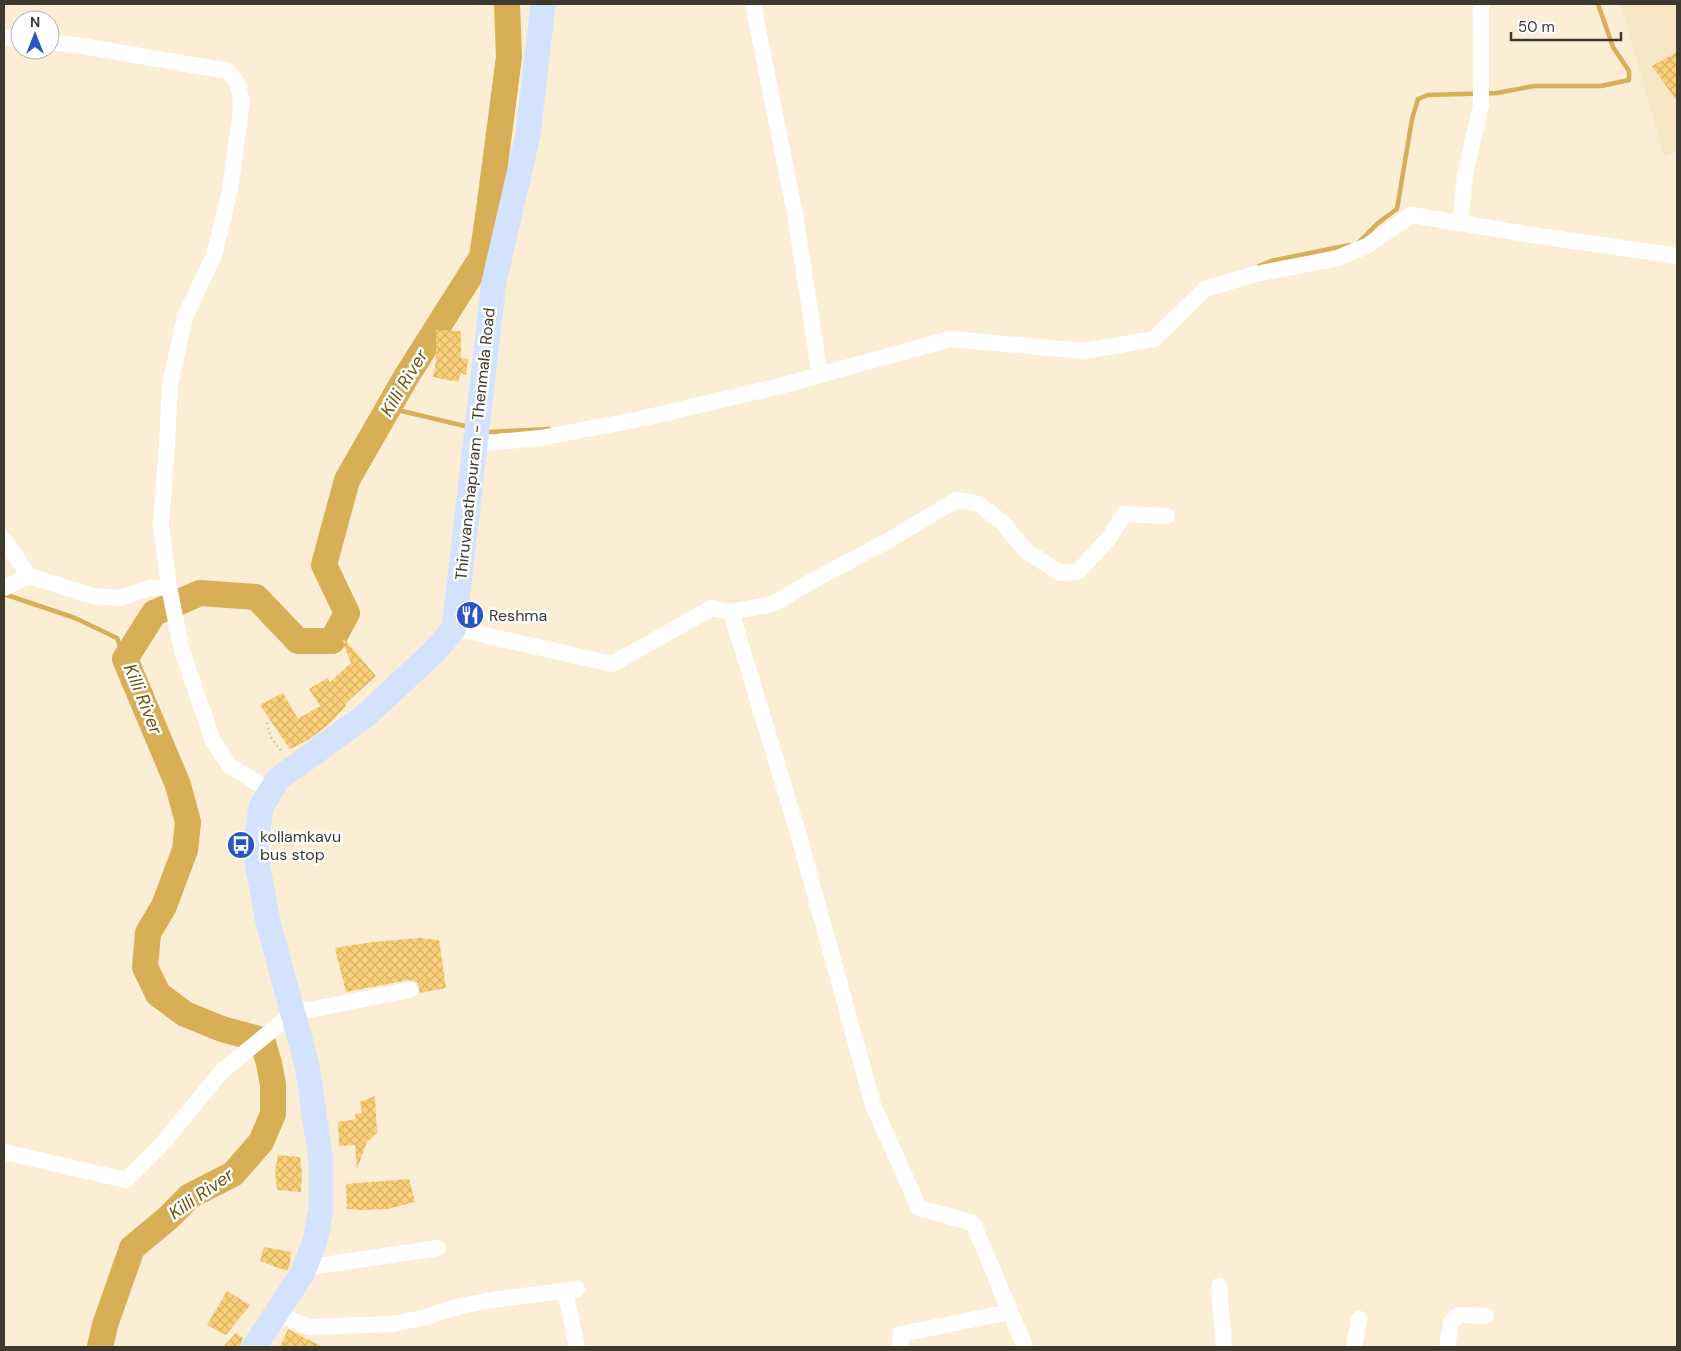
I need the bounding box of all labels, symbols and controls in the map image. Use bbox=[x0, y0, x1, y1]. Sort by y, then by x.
north arrow bbox=[10, 10, 60, 60]
scale bar bbox=[1511, 10, 1621, 42]
text: N bbox=[30, 13, 40, 31]
text: 50 m bbox=[1518, 17, 1555, 37]
street label: Thiruvanathapuram - Thenmala Road bbox=[450, 307, 500, 581]
water label: Killi River bbox=[375, 344, 434, 421]
restaurant icon: Reshma bbox=[455, 600, 485, 630]
place label: Reshma bbox=[489, 605, 547, 626]
water label: Killi River bbox=[118, 660, 168, 739]
place label: kollamkavu bus stop bbox=[260, 826, 341, 865]
bus stop icon: kollamkavu bus stop bbox=[226, 830, 256, 860]
water label: Killi River bbox=[164, 1162, 239, 1225]

